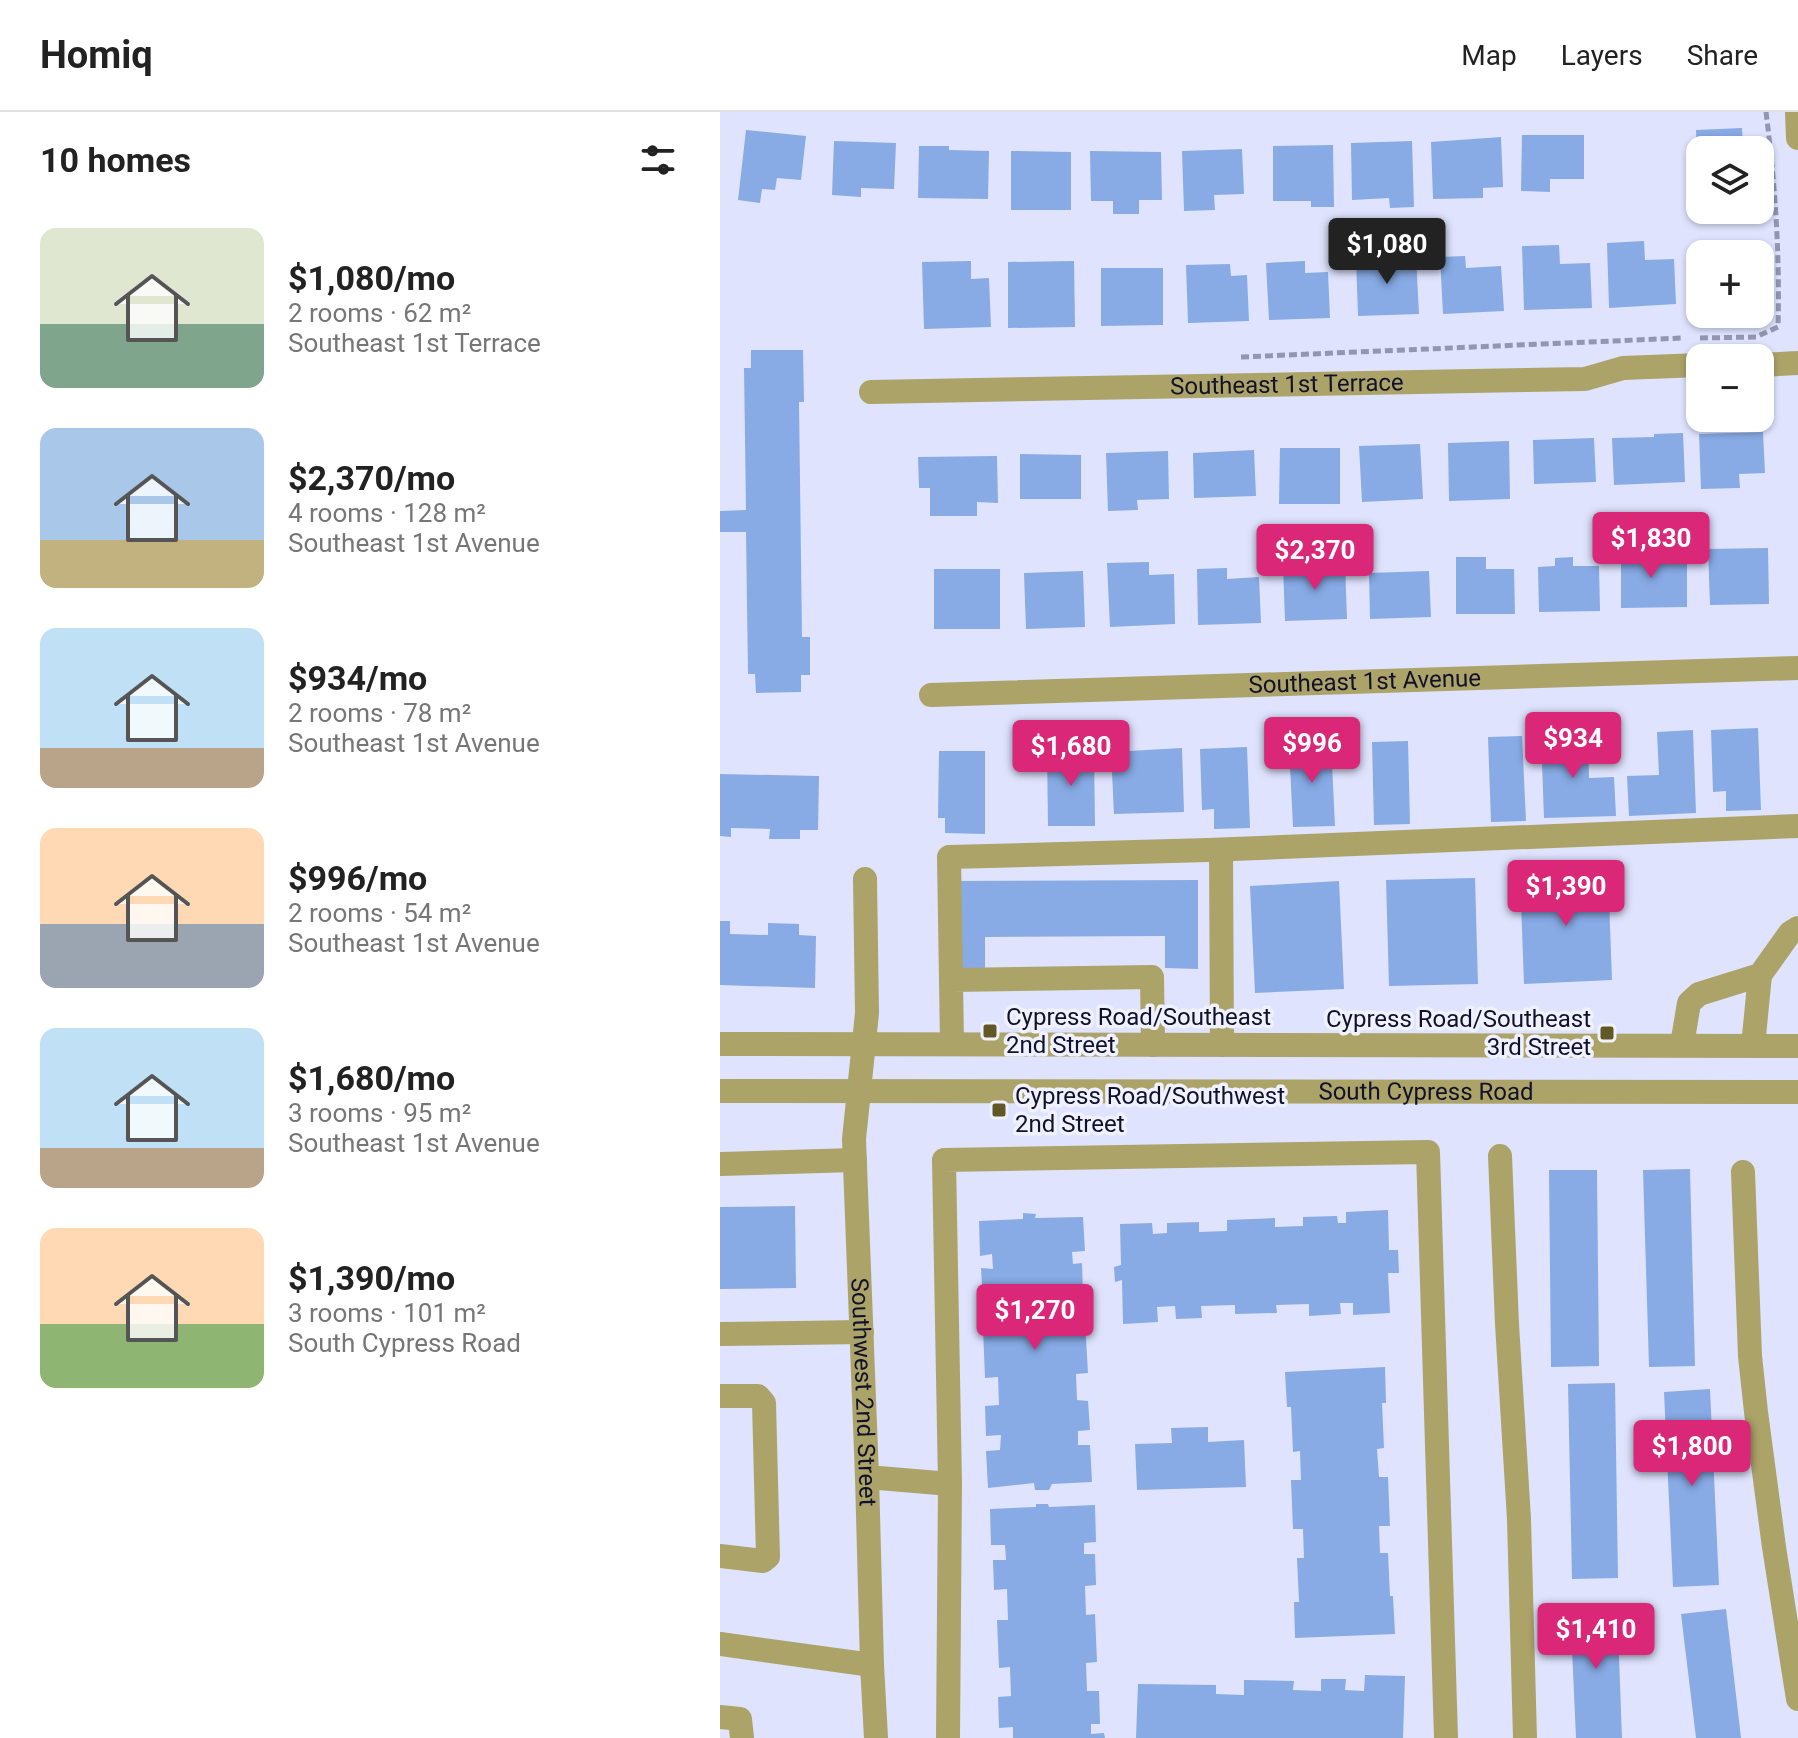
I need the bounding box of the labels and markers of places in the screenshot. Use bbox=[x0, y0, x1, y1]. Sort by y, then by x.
pin: $1,080 bbox=[1322, 218, 1452, 286]
pin: $1,830 bbox=[1586, 512, 1716, 580]
pin: $2,370 bbox=[1250, 524, 1380, 592]
pin: $934 bbox=[1526, 712, 1620, 780]
pin: $996 bbox=[1265, 717, 1359, 785]
pin: $1,680 bbox=[1006, 720, 1136, 788]
pin: $1,390 bbox=[1501, 860, 1631, 928]
place label: Cypress Road/Southeast 2nd Street bbox=[1006, 1003, 1271, 1059]
place label: Cypress Road/Southeast 3rd Street bbox=[1326, 1005, 1591, 1061]
marker: Cypress Road/Southeast 2nd Street bbox=[981, 1022, 999, 1040]
marker: Cypress Road/Southeast 3rd Street bbox=[1598, 1024, 1616, 1042]
place label: Cypress Road/Southwest 2nd Street bbox=[1015, 1082, 1285, 1138]
marker: Cypress Road/Southwest 2nd Street bbox=[990, 1101, 1008, 1119]
pin: $1,270 bbox=[970, 1284, 1100, 1352]
pin: $1,800 bbox=[1627, 1420, 1757, 1488]
pin: $1,410 bbox=[1531, 1603, 1661, 1671]

